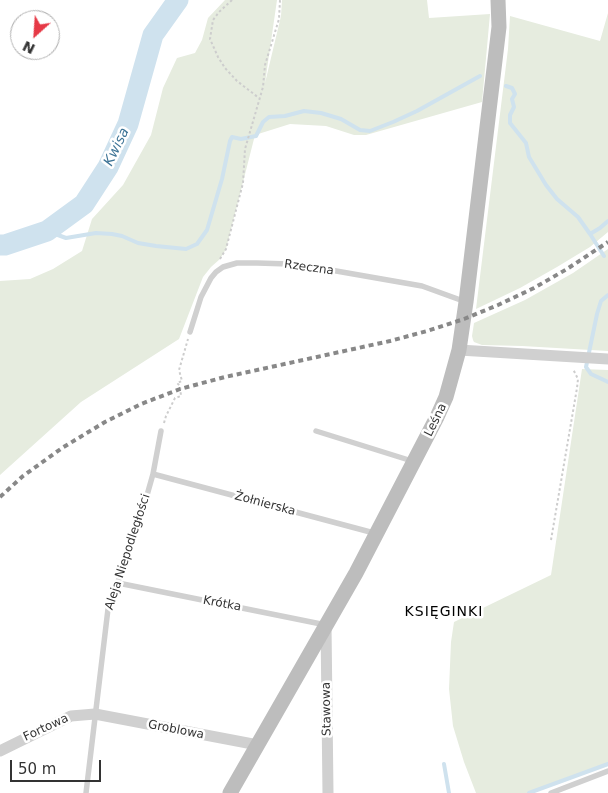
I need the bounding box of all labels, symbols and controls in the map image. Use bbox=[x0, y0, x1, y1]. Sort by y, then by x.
north arrow bbox=[10, 10, 60, 60]
text: N bbox=[20, 38, 38, 57]
water label: Kwisa bbox=[101, 125, 133, 169]
street label: Rzeczna bbox=[283, 257, 335, 279]
street label: Leśna bbox=[422, 401, 450, 439]
street label: Żołnierska bbox=[233, 489, 297, 519]
street label: Aleja Niepodległości bbox=[102, 492, 154, 612]
street label: Krótka bbox=[202, 593, 242, 615]
district label: KSIĘGINKI bbox=[403, 604, 485, 620]
street label: Stawowa bbox=[319, 682, 335, 736]
street label: Fortowa bbox=[21, 711, 71, 745]
street label: Groblowa bbox=[147, 718, 205, 742]
scale bar bbox=[12, 750, 104, 782]
text: 50 m bbox=[18, 760, 56, 778]

